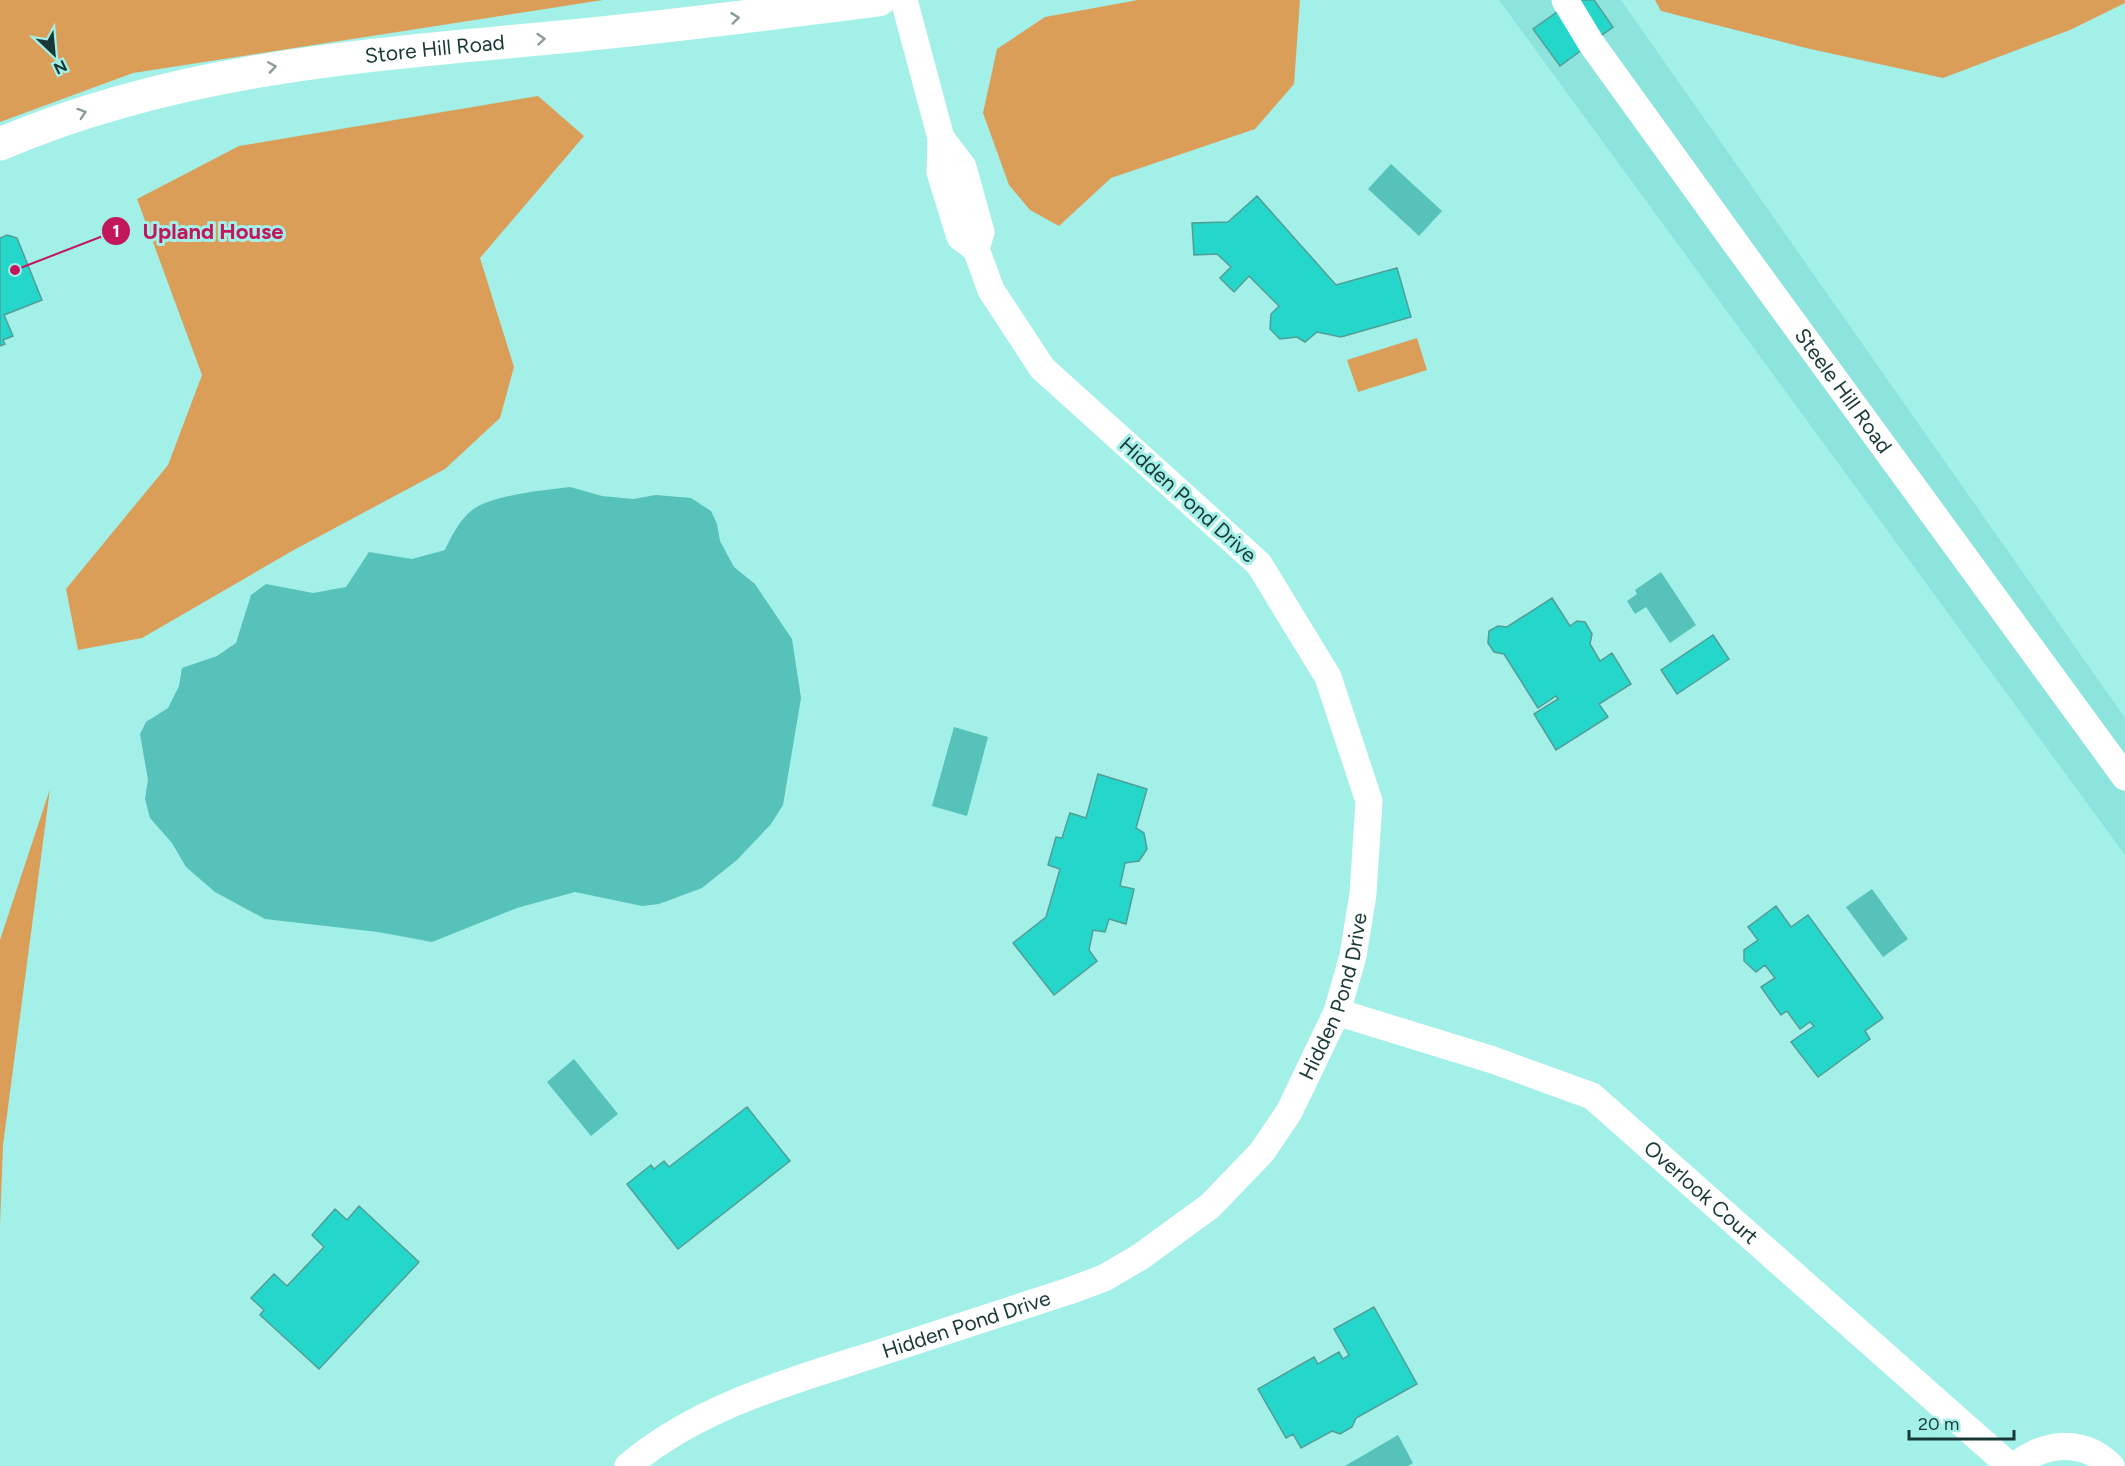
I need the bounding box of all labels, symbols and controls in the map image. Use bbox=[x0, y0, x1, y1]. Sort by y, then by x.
one-way arrow bbox=[730, 12, 740, 25]
north arrow bbox=[24, 24, 84, 84]
street label: Store Hill Road bbox=[364, 29, 506, 68]
one-way arrow bbox=[537, 33, 546, 46]
text: N bbox=[51, 56, 70, 78]
one-way arrow bbox=[267, 62, 276, 74]
one-way arrow bbox=[77, 108, 87, 120]
callout: Upland House bbox=[101, 211, 296, 251]
text: Upland House bbox=[143, 218, 283, 245]
text: 1 bbox=[112, 220, 120, 242]
street label: Steele Hill Road bbox=[1790, 323, 1898, 458]
street label: Hidden Pond Drive bbox=[1115, 432, 1262, 568]
street label: Hidden Pond Drive bbox=[1293, 911, 1372, 1084]
street label: Overlook Court bbox=[1639, 1135, 1763, 1249]
street label: Hidden Pond Drive bbox=[879, 1285, 1053, 1363]
scale bar bbox=[1909, 1403, 2014, 1441]
text: 20 m bbox=[1918, 1413, 1959, 1435]

